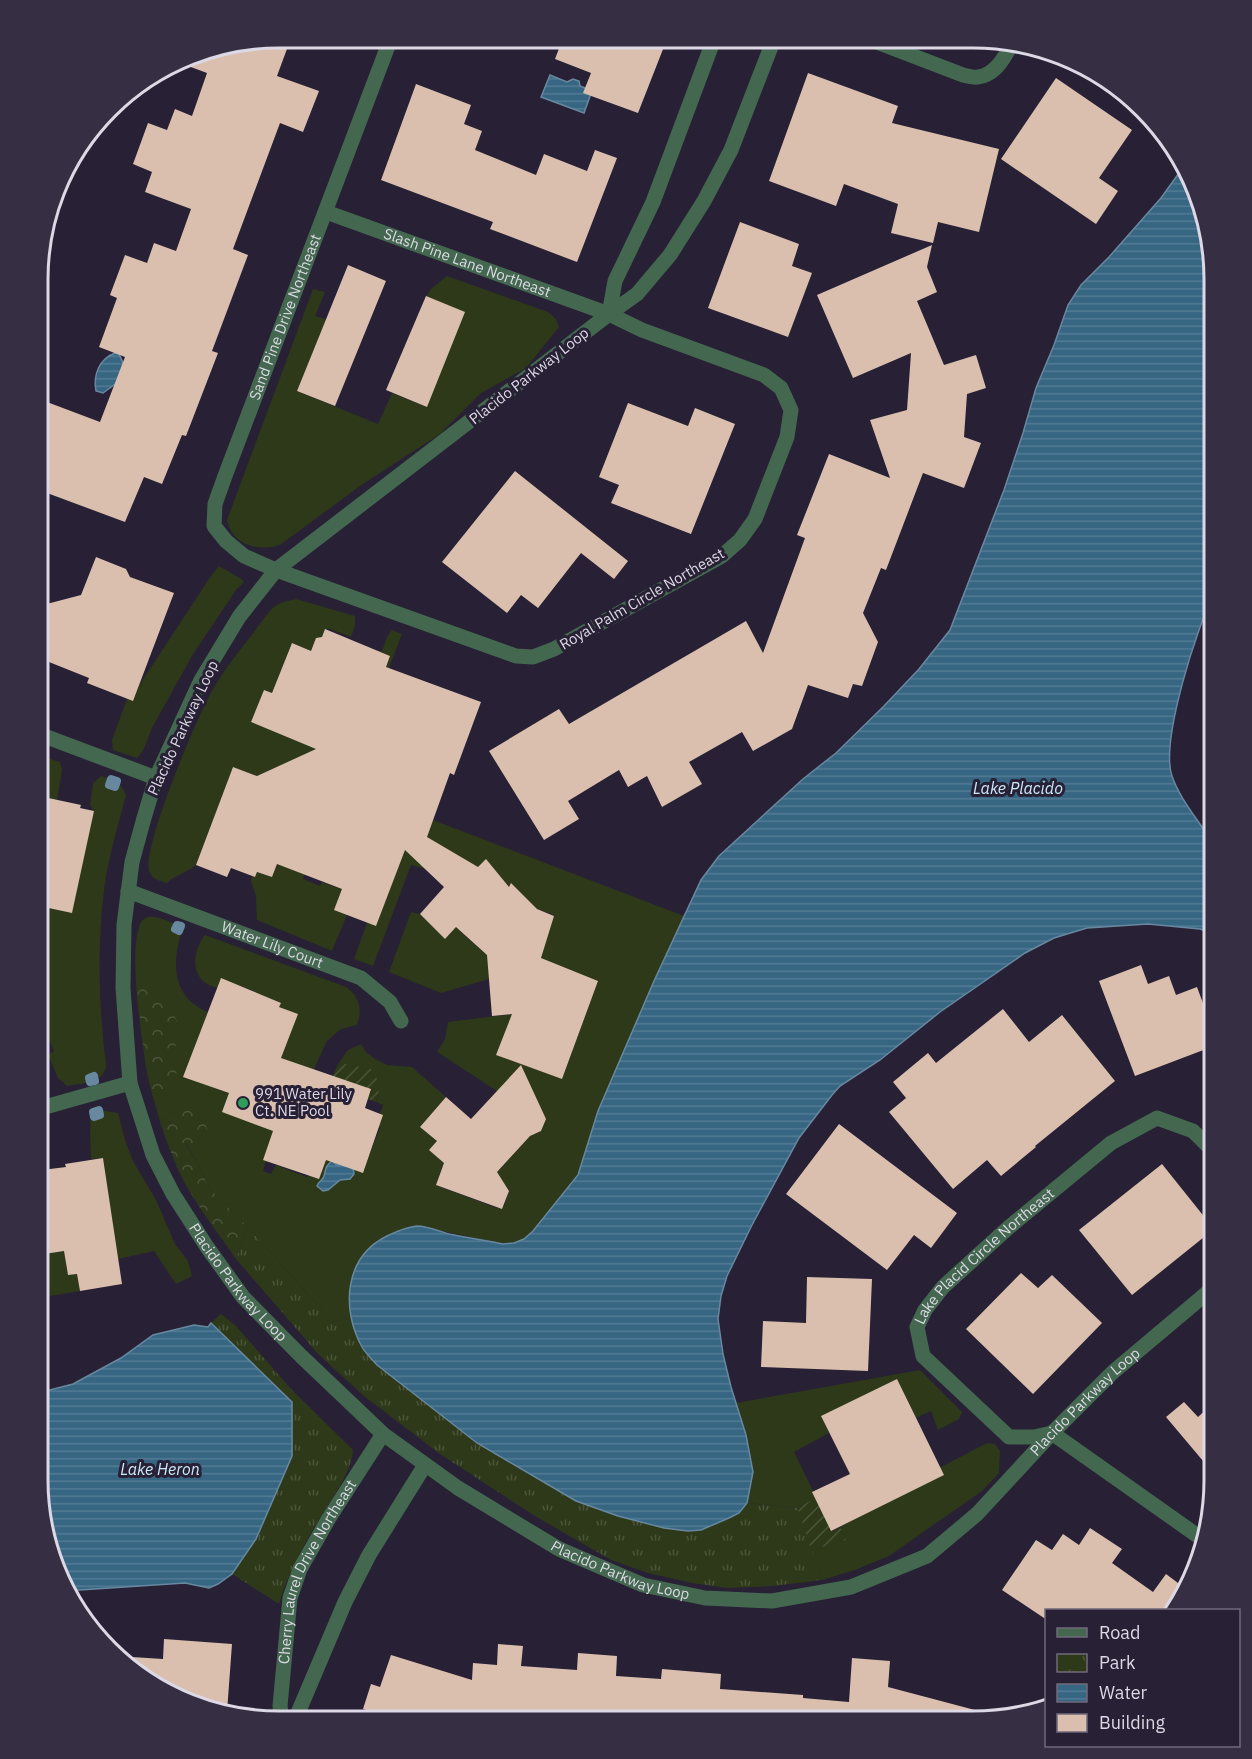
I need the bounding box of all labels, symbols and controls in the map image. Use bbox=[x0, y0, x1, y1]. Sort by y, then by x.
street label: Slash Pine Lane Northeast bbox=[381, 224, 553, 301]
street label: Sand Pine Drive Northeast bbox=[245, 231, 325, 403]
street label: Placido Parkway Loop bbox=[465, 323, 592, 428]
street label: Royal Palm Circle Northeast bbox=[556, 544, 728, 654]
street label: Placido Parkway Loop bbox=[143, 657, 222, 798]
water label: Lake Placido bbox=[973, 778, 1063, 798]
street label: Water Lily Court bbox=[219, 917, 326, 972]
place label: 991 Water Lily Ct. NE Pool bbox=[255, 1084, 352, 1120]
marker: 991 Water Lily Ct. NE Pool bbox=[236, 1096, 250, 1110]
street label: Lake Placid Circle Northeast bbox=[910, 1184, 1058, 1327]
street label: Placido Parkway Loop bbox=[185, 1220, 291, 1345]
street label: Placido Parkway Loop bbox=[1026, 1343, 1144, 1460]
water label: Lake Heron bbox=[120, 1459, 200, 1479]
street label: Cherry Laurel Drive Northeast bbox=[274, 1476, 360, 1665]
street label: Placido Parkway Loop bbox=[547, 1536, 691, 1604]
legend bbox=[1045, 1609, 1240, 1747]
text: Road bbox=[1099, 1621, 1140, 1644]
text: Park bbox=[1099, 1651, 1136, 1674]
text: Water bbox=[1099, 1681, 1148, 1704]
text: Building bbox=[1099, 1711, 1166, 1734]

